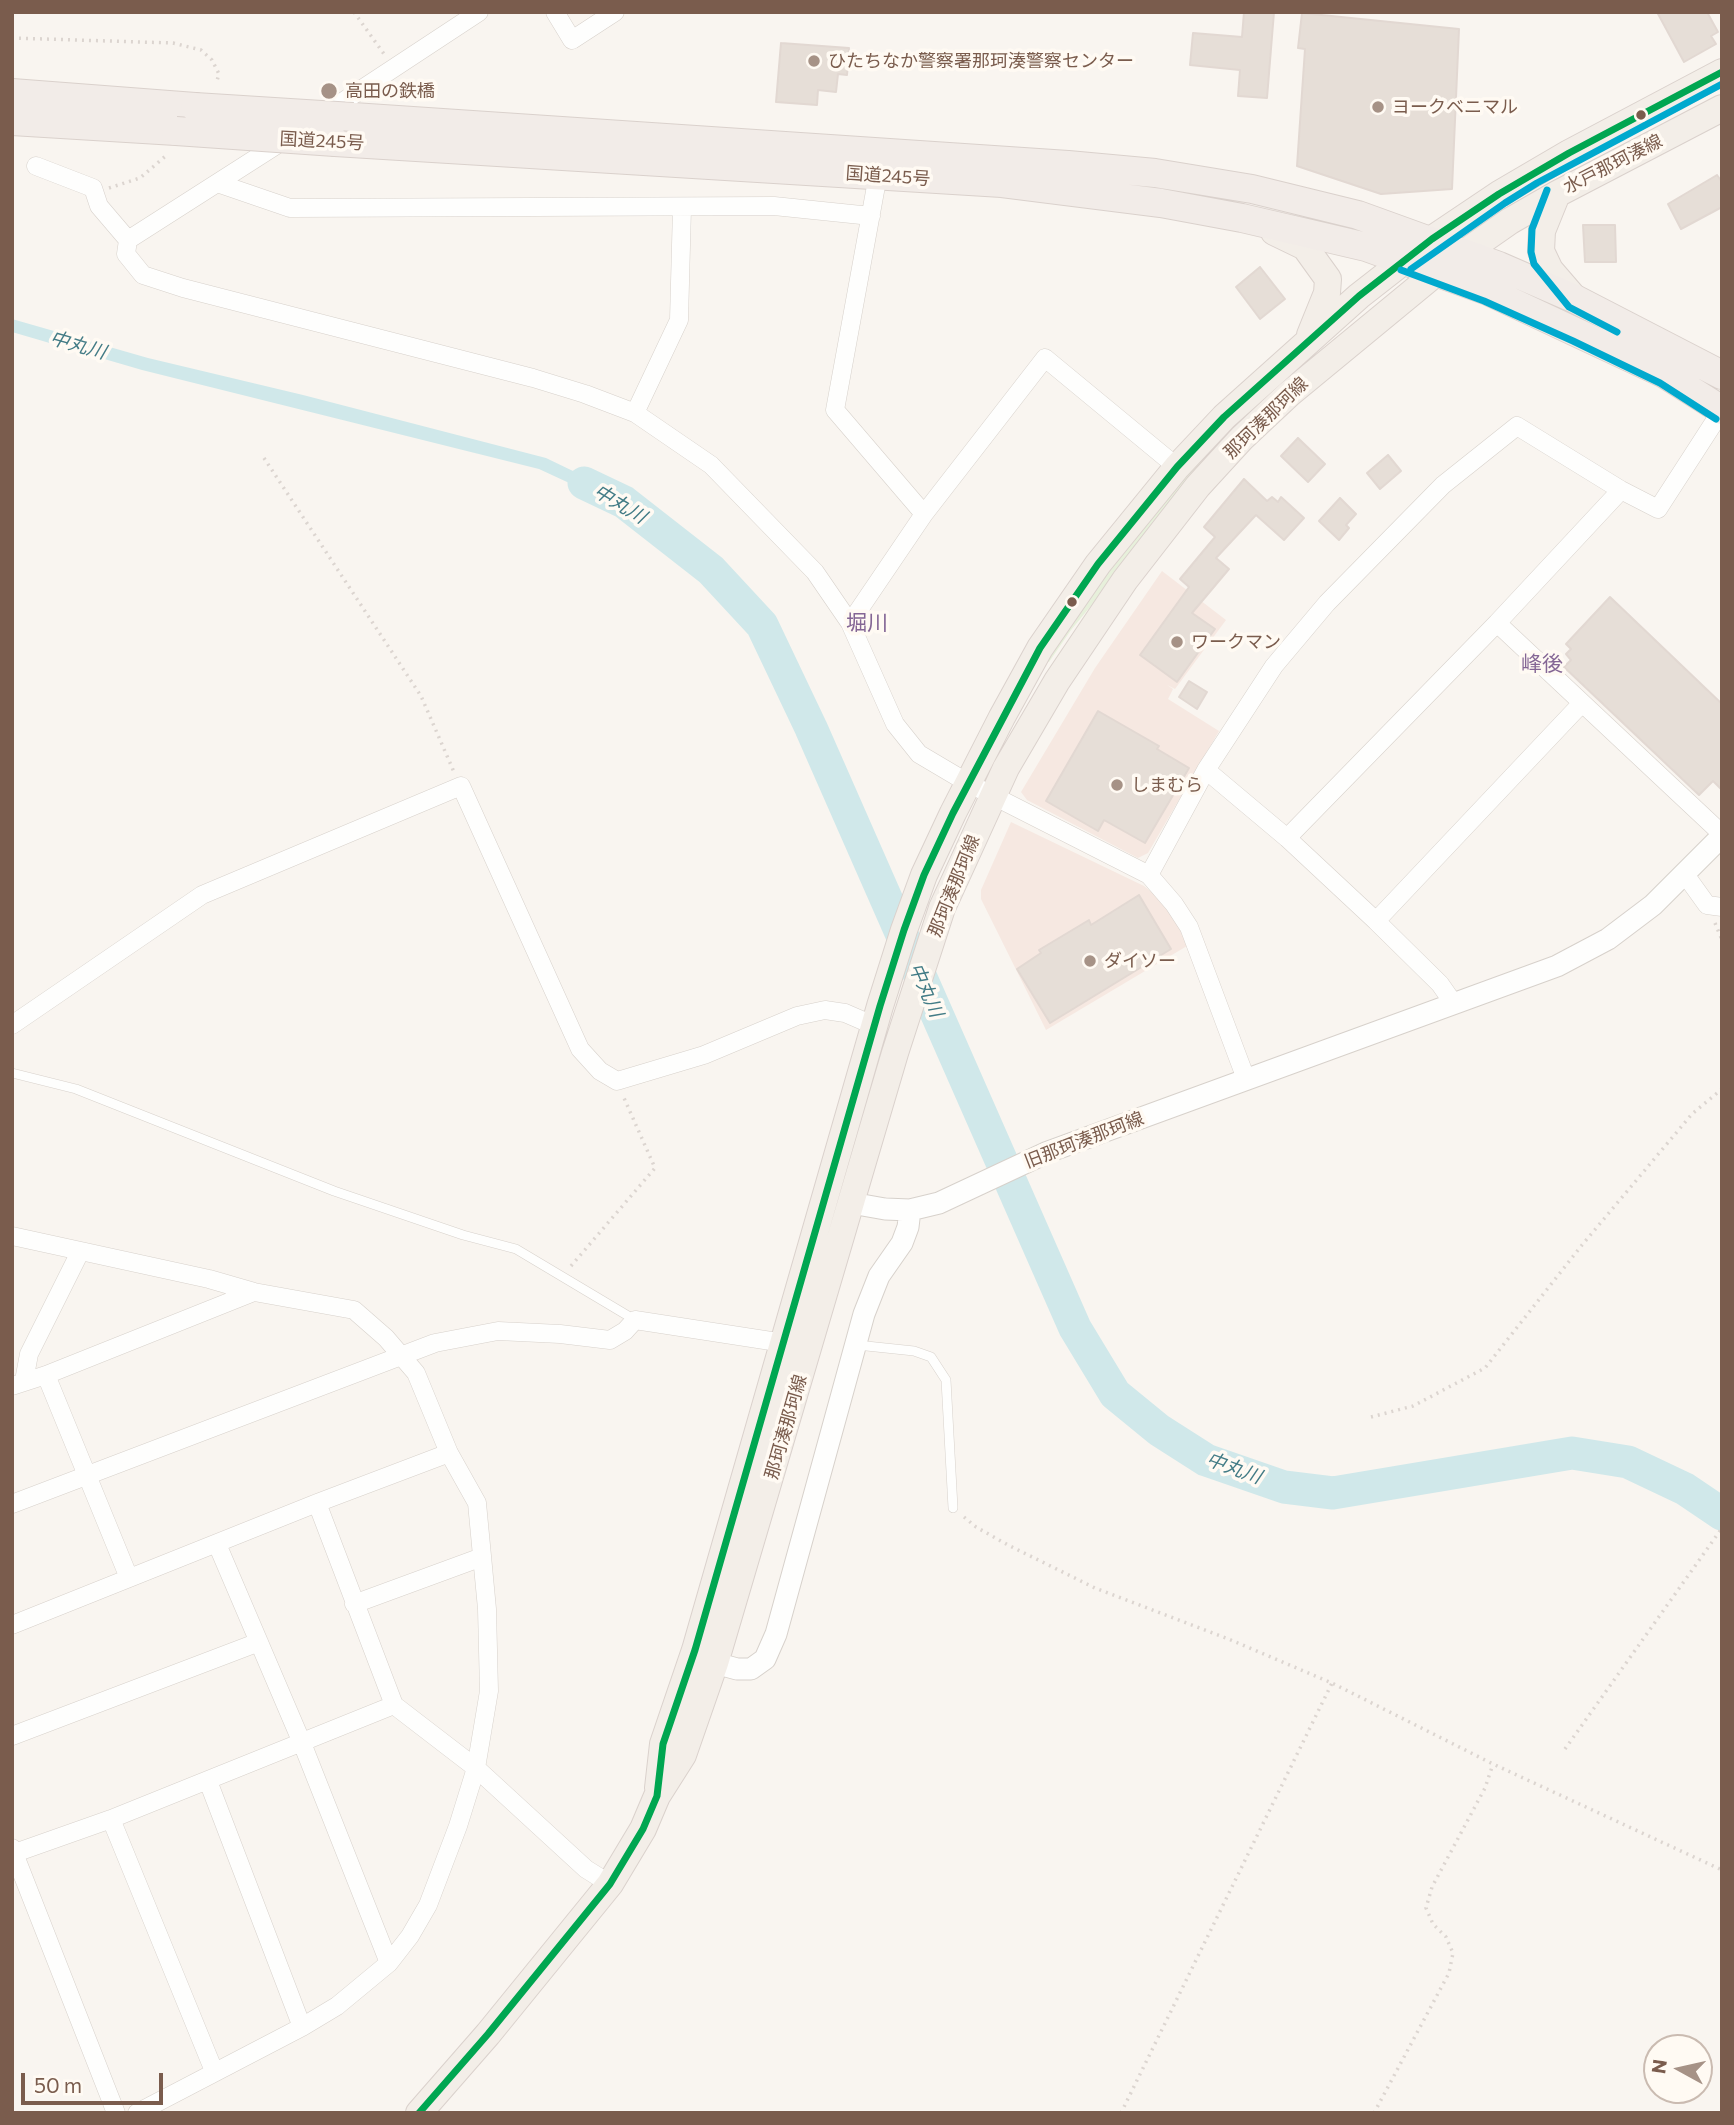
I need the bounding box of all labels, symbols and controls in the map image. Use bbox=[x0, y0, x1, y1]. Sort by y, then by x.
place label: ひたちなか警察署那珂湊警察センター bbox=[828, 50, 1134, 72]
marker: ひたちなか警察署那珂湊警察センター bbox=[806, 53, 822, 69]
place label: 高田の鉄橋 bbox=[345, 80, 435, 102]
marker: 高田の鉄橋 bbox=[319, 81, 339, 101]
place label: ヨークベニマル bbox=[1392, 96, 1518, 118]
marker: ヨークベニマル bbox=[1370, 99, 1386, 115]
unlabelled marker bbox=[1634, 108, 1648, 122]
street label: 国道245号 bbox=[279, 128, 365, 154]
street label: 水戸那珂湊線 bbox=[1560, 130, 1666, 198]
street label: 国道245号 bbox=[845, 162, 931, 190]
water label: 中丸川 bbox=[47, 326, 109, 364]
street label: 那珂湊那珂線 bbox=[1220, 373, 1312, 463]
water label: 中丸川 bbox=[590, 480, 650, 528]
unlabelled marker bbox=[1065, 595, 1079, 609]
district label: 堀川 bbox=[846, 610, 888, 636]
place label: ワークマン bbox=[1191, 631, 1281, 653]
marker: ワークマン bbox=[1169, 634, 1185, 650]
district label: 峰後 bbox=[1521, 651, 1563, 677]
place label: しまむら bbox=[1131, 774, 1203, 796]
marker: しまむら bbox=[1109, 777, 1125, 793]
street label: 那珂湊那珂線 bbox=[924, 832, 984, 940]
place label: ダイソー bbox=[1104, 950, 1176, 972]
marker: ダイソー bbox=[1082, 953, 1098, 969]
water label: 中丸川 bbox=[904, 959, 948, 1021]
street label: 旧那珂湊那珂線 bbox=[1021, 1107, 1147, 1173]
street label: 那珂湊那珂線 bbox=[761, 1372, 811, 1482]
water label: 中丸川 bbox=[1203, 1448, 1265, 1488]
north arrow bbox=[1643, 2034, 1713, 2104]
scale bar bbox=[24, 2058, 166, 2102]
text: N bbox=[1646, 2058, 1671, 2075]
text: 50 m bbox=[34, 2072, 82, 2097]

